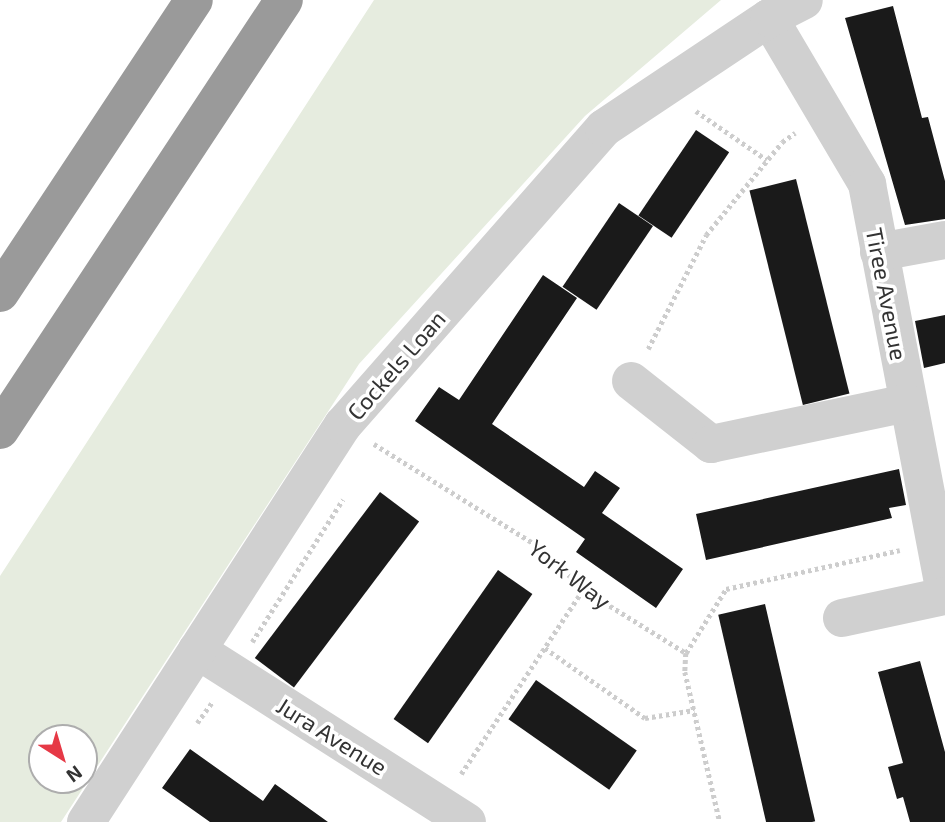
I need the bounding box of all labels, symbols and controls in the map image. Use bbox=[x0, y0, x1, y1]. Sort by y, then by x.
street label: Tiree Avenue bbox=[861, 225, 913, 363]
street label: Cockels Loan bbox=[341, 305, 451, 425]
street label: York Way bbox=[523, 533, 617, 615]
street label: Jura Avenue bbox=[272, 691, 392, 781]
north arrow bbox=[28, 724, 98, 794]
text: N bbox=[62, 761, 87, 788]

